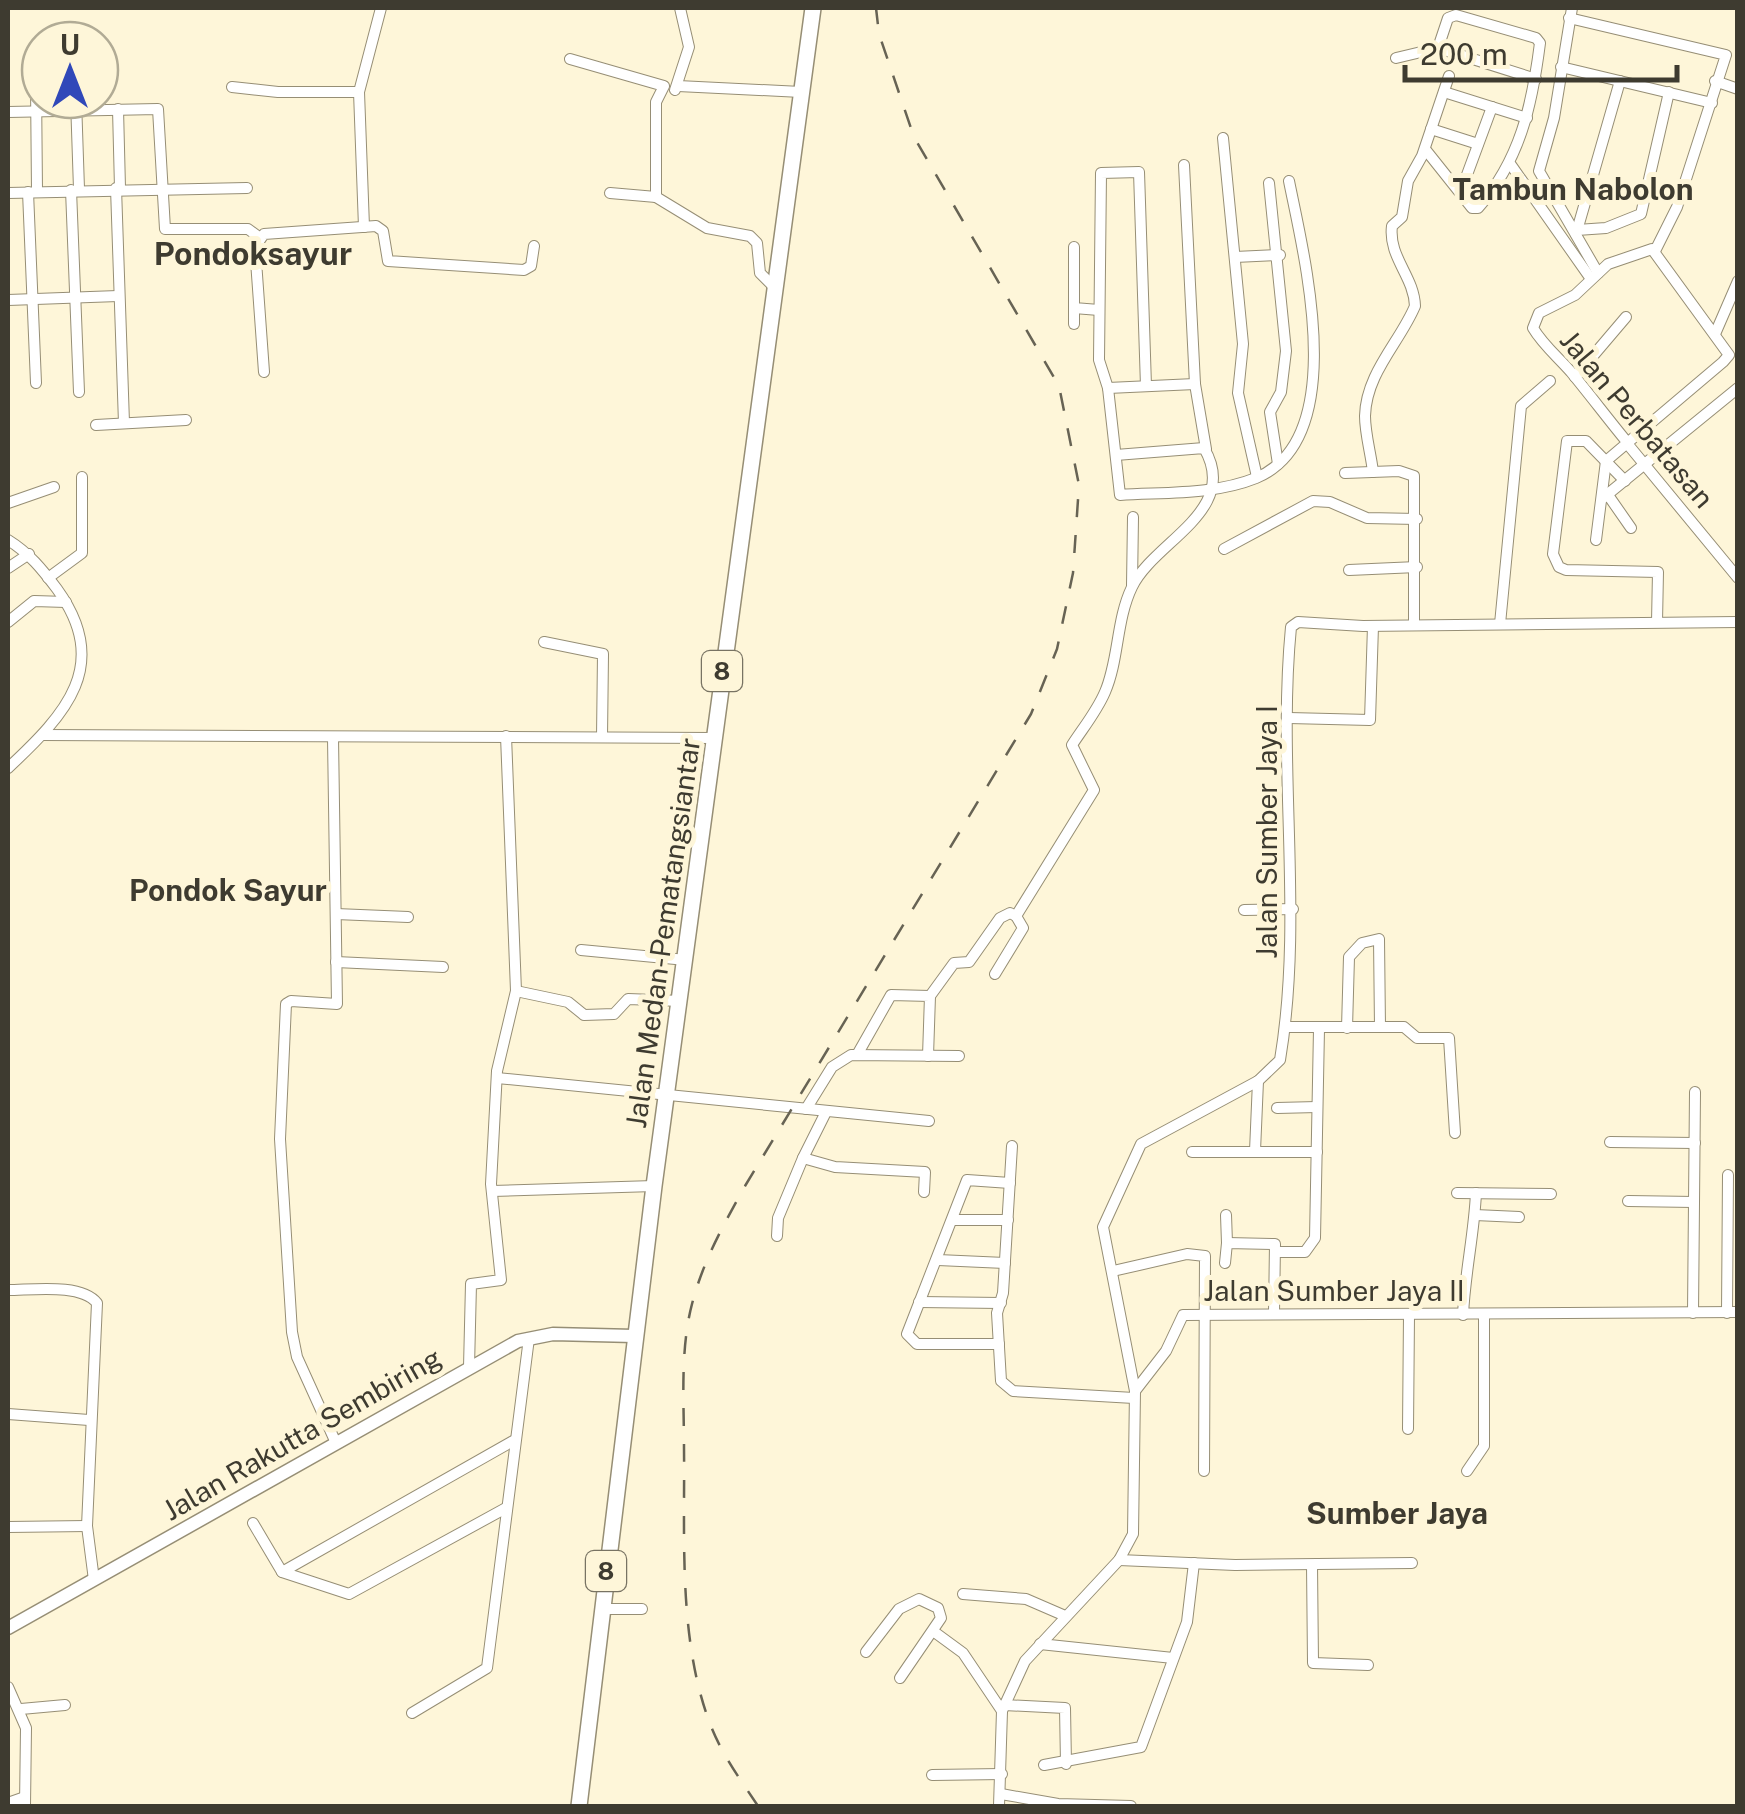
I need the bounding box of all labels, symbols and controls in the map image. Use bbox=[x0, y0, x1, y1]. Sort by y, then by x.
north arrow bbox=[20, 20, 120, 120]
scale bar bbox=[1405, 20, 1678, 82]
text: U bbox=[60, 28, 80, 61]
text: 200 m bbox=[1420, 36, 1508, 72]
district label: Tambun Nabolon bbox=[1452, 171, 1694, 207]
district label: Pondoksayur bbox=[154, 235, 352, 272]
street label: Jalan Perbatasan bbox=[1554, 323, 1721, 514]
road number: 8 bbox=[702, 651, 742, 691]
street label: Jalan Sumber Jaya I bbox=[1250, 705, 1283, 959]
street label: Jalan Medan-Pematangsiantar bbox=[619, 736, 706, 1130]
district label: Pondok Sayur bbox=[129, 872, 327, 908]
street label: Jalan Sumber Jaya II bbox=[1203, 1274, 1465, 1307]
street label: Jalan Rakutta Sembiring bbox=[157, 1340, 447, 1527]
district label: Sumber Jaya bbox=[1306, 1495, 1488, 1531]
road number: 8 bbox=[586, 1551, 626, 1591]

